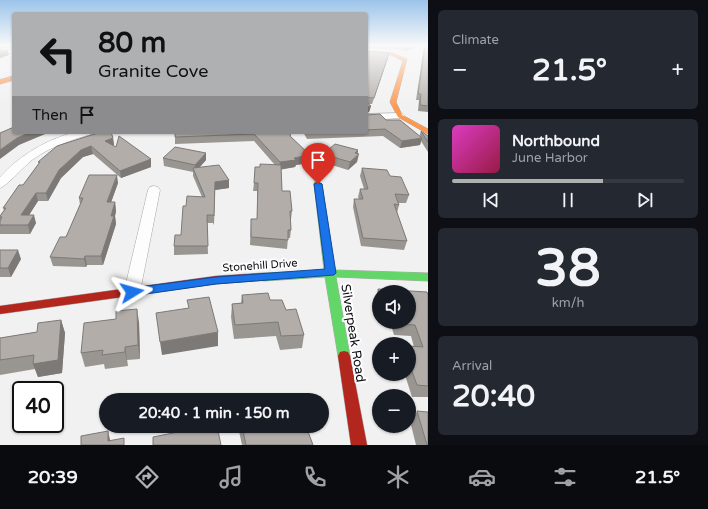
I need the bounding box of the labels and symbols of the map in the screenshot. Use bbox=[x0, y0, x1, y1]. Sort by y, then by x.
pin bbox=[301, 143, 335, 184]
street label: Stonehill Drive bbox=[222, 256, 298, 275]
position arrow bbox=[111, 271, 153, 313]
street label: Silverpeak Road bbox=[337, 283, 369, 384]
speed limit sign: 40 bbox=[12, 381, 64, 433]

